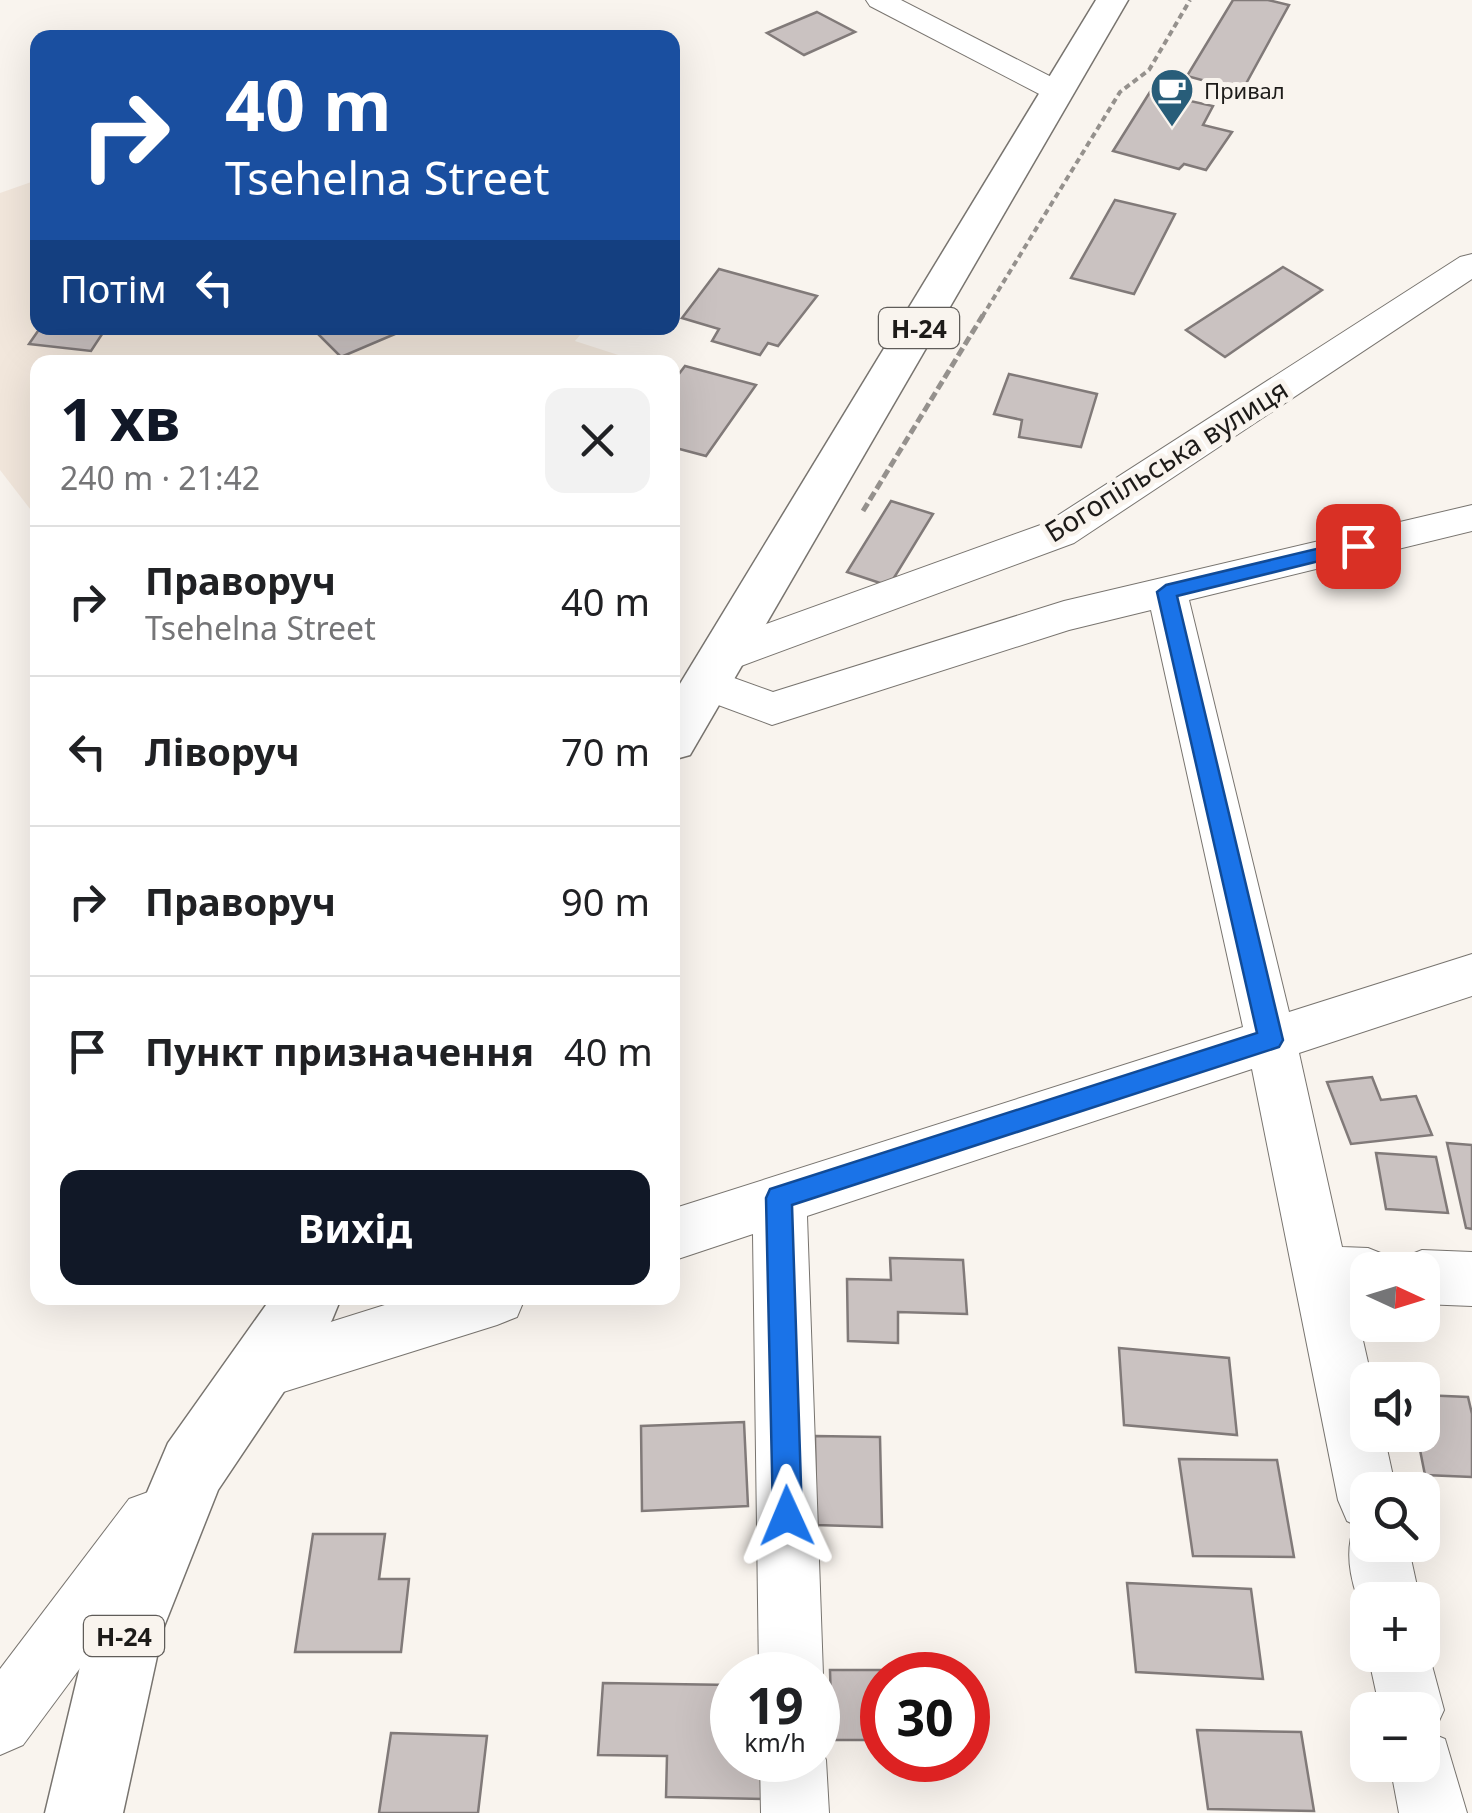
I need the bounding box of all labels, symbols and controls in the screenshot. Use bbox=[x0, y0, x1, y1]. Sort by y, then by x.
text: 40 m bbox=[225, 56, 392, 152]
cafe icon: Привал bbox=[1149, 67, 1195, 128]
icon: right bbox=[60, 70, 190, 200]
place label: Привал bbox=[1204, 75, 1285, 105]
text: Tsehelna Street bbox=[225, 147, 549, 208]
icon: left bbox=[187, 260, 242, 315]
text: Потім bbox=[60, 262, 167, 314]
road number: Н-24 bbox=[879, 308, 959, 348]
street label: Богопільська вулиця bbox=[1037, 370, 1295, 550]
text: 1 хв bbox=[60, 377, 180, 459]
button: close bbox=[545, 388, 650, 493]
text: 240 m · 21:42 bbox=[60, 456, 260, 499]
pin bbox=[1316, 504, 1401, 589]
icon: arrive bbox=[1331, 519, 1386, 574]
text: Праворуч bbox=[145, 554, 336, 606]
icon: right bbox=[60, 574, 115, 629]
text: 40 m bbox=[561, 575, 650, 627]
text: Tsehelna Street bbox=[145, 606, 376, 649]
icon: left bbox=[60, 724, 115, 779]
text: Ліворуч bbox=[145, 725, 300, 777]
text: 70 m bbox=[561, 725, 650, 777]
icon: right bbox=[60, 874, 115, 929]
text: Праворуч bbox=[145, 875, 336, 927]
text: 90 m bbox=[561, 875, 650, 927]
icon: arrive bbox=[60, 1024, 115, 1079]
text: Пункт призначення bbox=[145, 1025, 534, 1077]
text: 40 m bbox=[564, 1025, 653, 1077]
button: Вихід bbox=[60, 1170, 650, 1285]
north arrow bbox=[1350, 1252, 1440, 1342]
map controls bbox=[1350, 1252, 1440, 1782]
button: sound bbox=[1350, 1362, 1440, 1452]
position arrow bbox=[735, 1464, 839, 1568]
button: search bbox=[1350, 1472, 1440, 1562]
button: + bbox=[1350, 1582, 1440, 1672]
road number: Н-24 bbox=[84, 1616, 164, 1656]
speed limit sign: 30 bbox=[860, 1652, 990, 1782]
text: 19 bbox=[746, 1671, 804, 1739]
button: − bbox=[1350, 1692, 1440, 1782]
text: km/h bbox=[744, 1725, 806, 1759]

